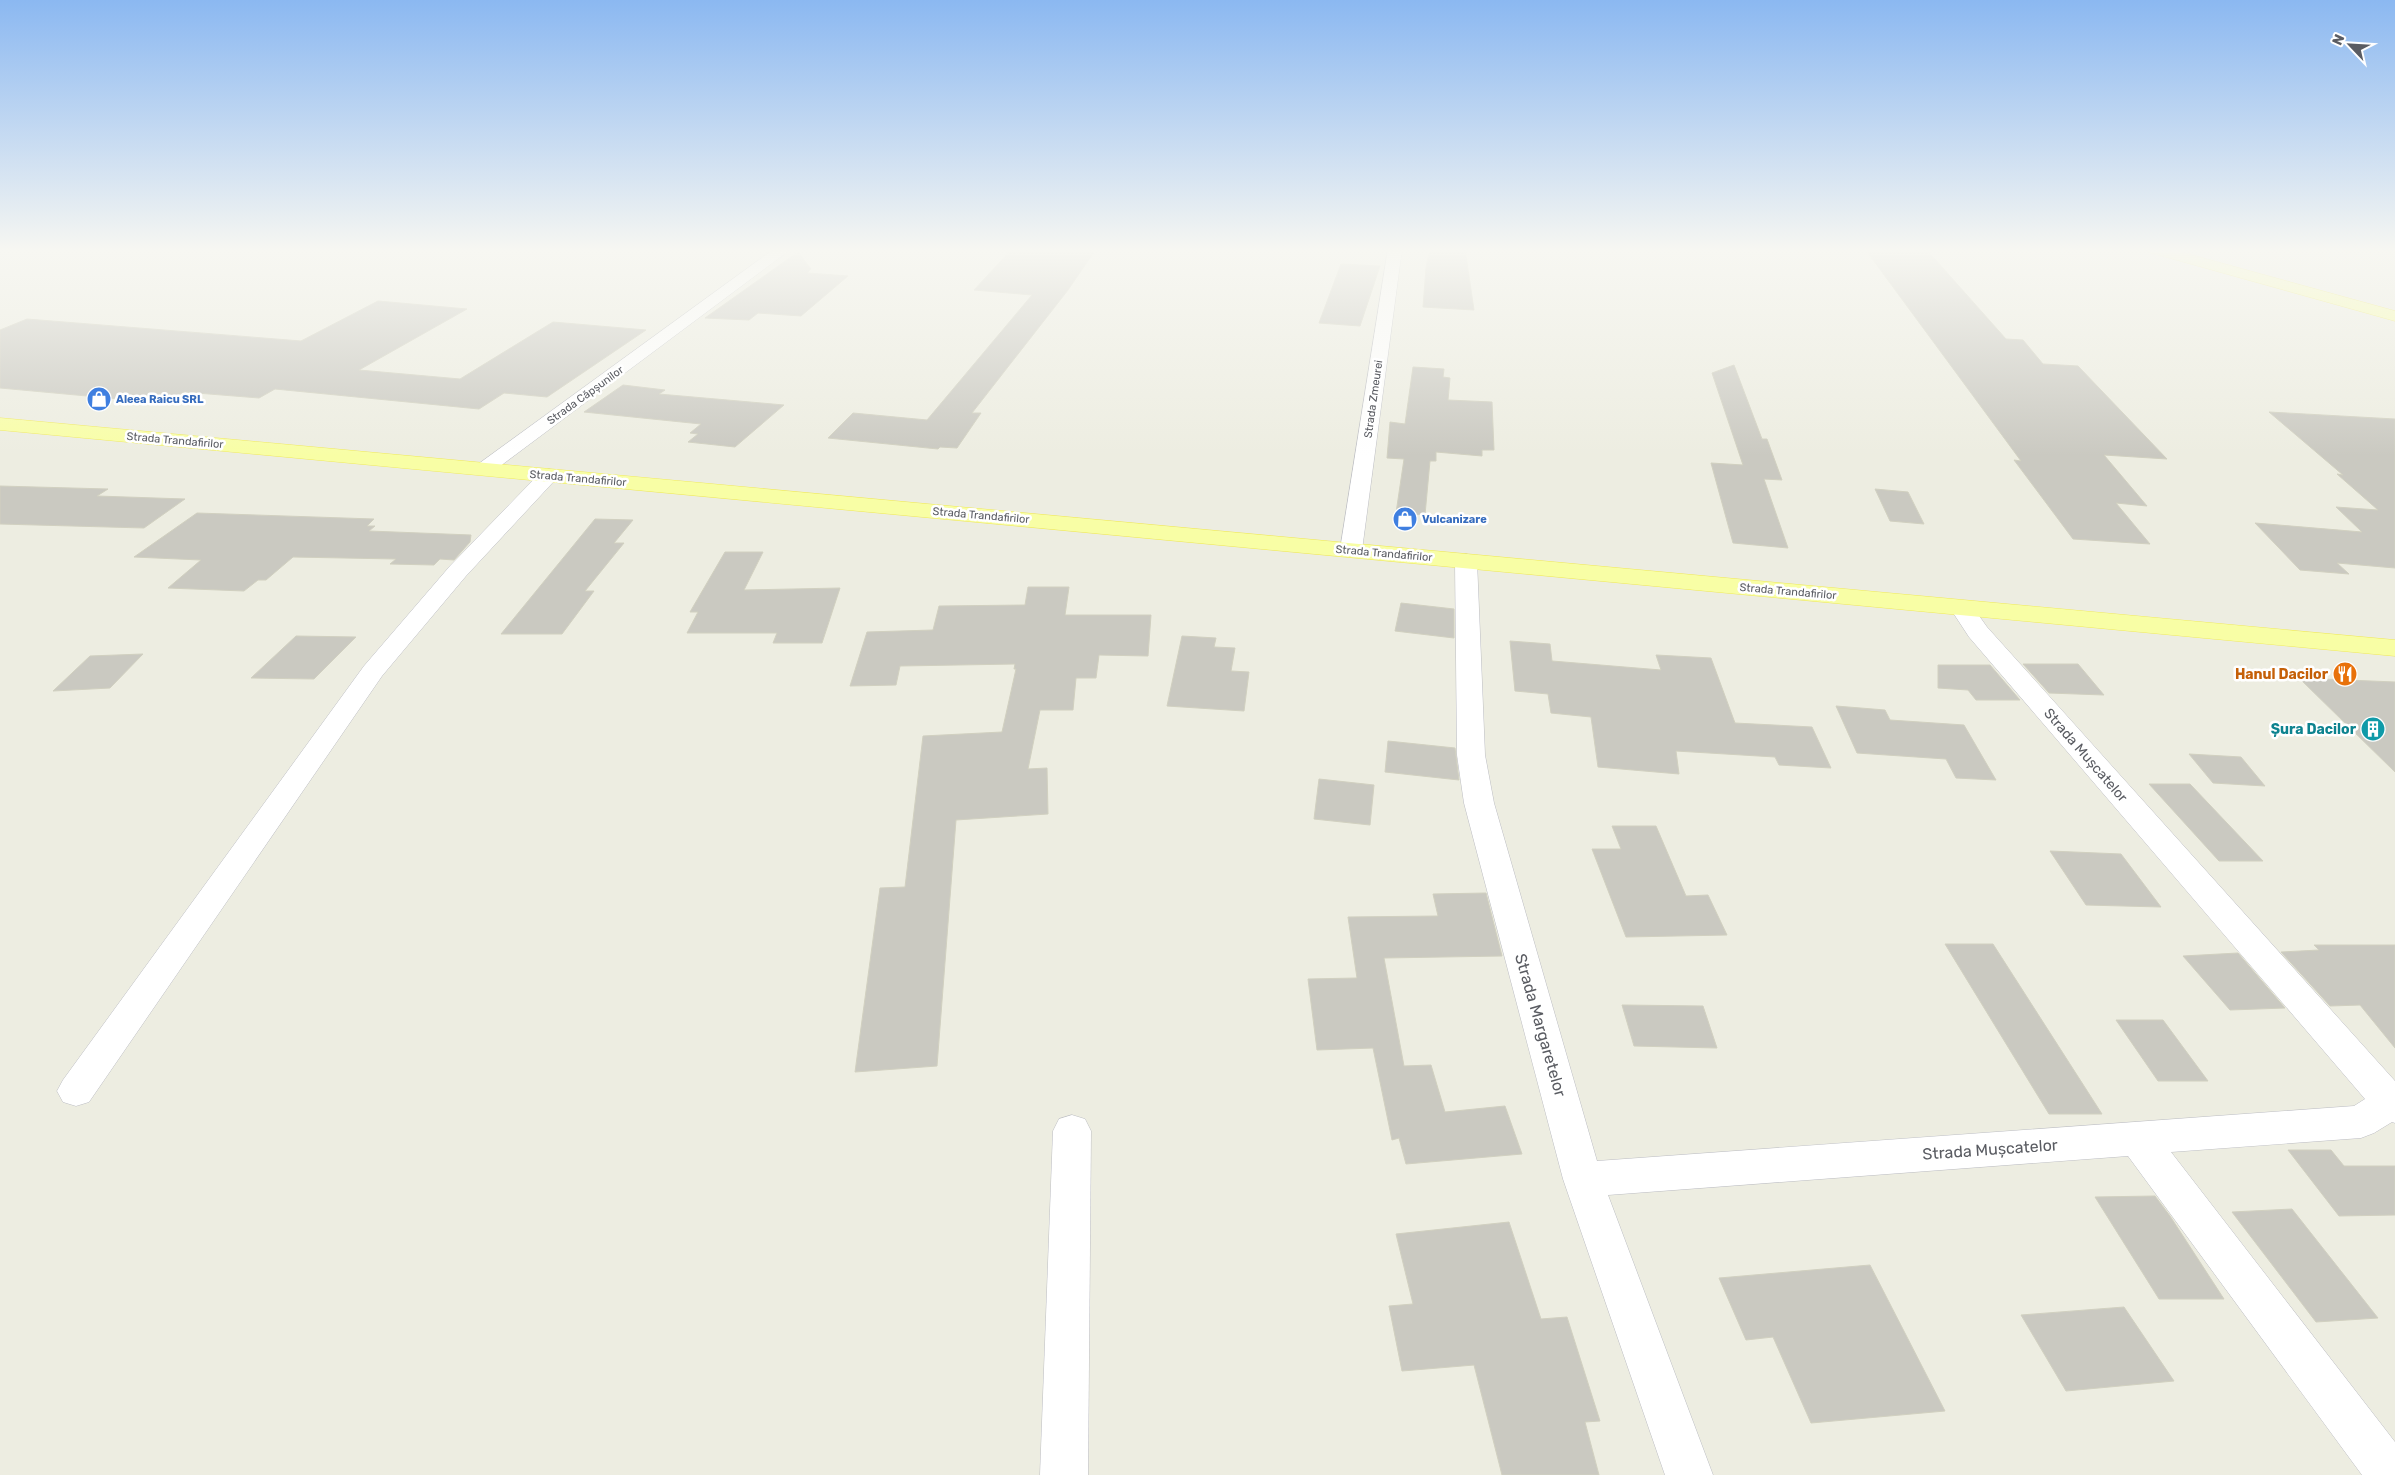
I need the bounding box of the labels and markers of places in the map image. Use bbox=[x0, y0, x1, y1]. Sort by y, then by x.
shop icon: Aleea Raicu SRL bbox=[86, 386, 112, 412]
place label: Aleea Raicu SRL bbox=[116, 393, 204, 406]
shop icon: Vulcanizare bbox=[1392, 506, 1418, 532]
place label: Vulcanizare bbox=[1422, 513, 1487, 526]
restaurant icon: Hanul Dacilor bbox=[2332, 661, 2358, 687]
place label: Hanul Dacilor bbox=[2235, 666, 2329, 683]
building icon: Șura Dacilor bbox=[2360, 716, 2386, 742]
place label: Șura Dacilor bbox=[2271, 721, 2357, 738]

